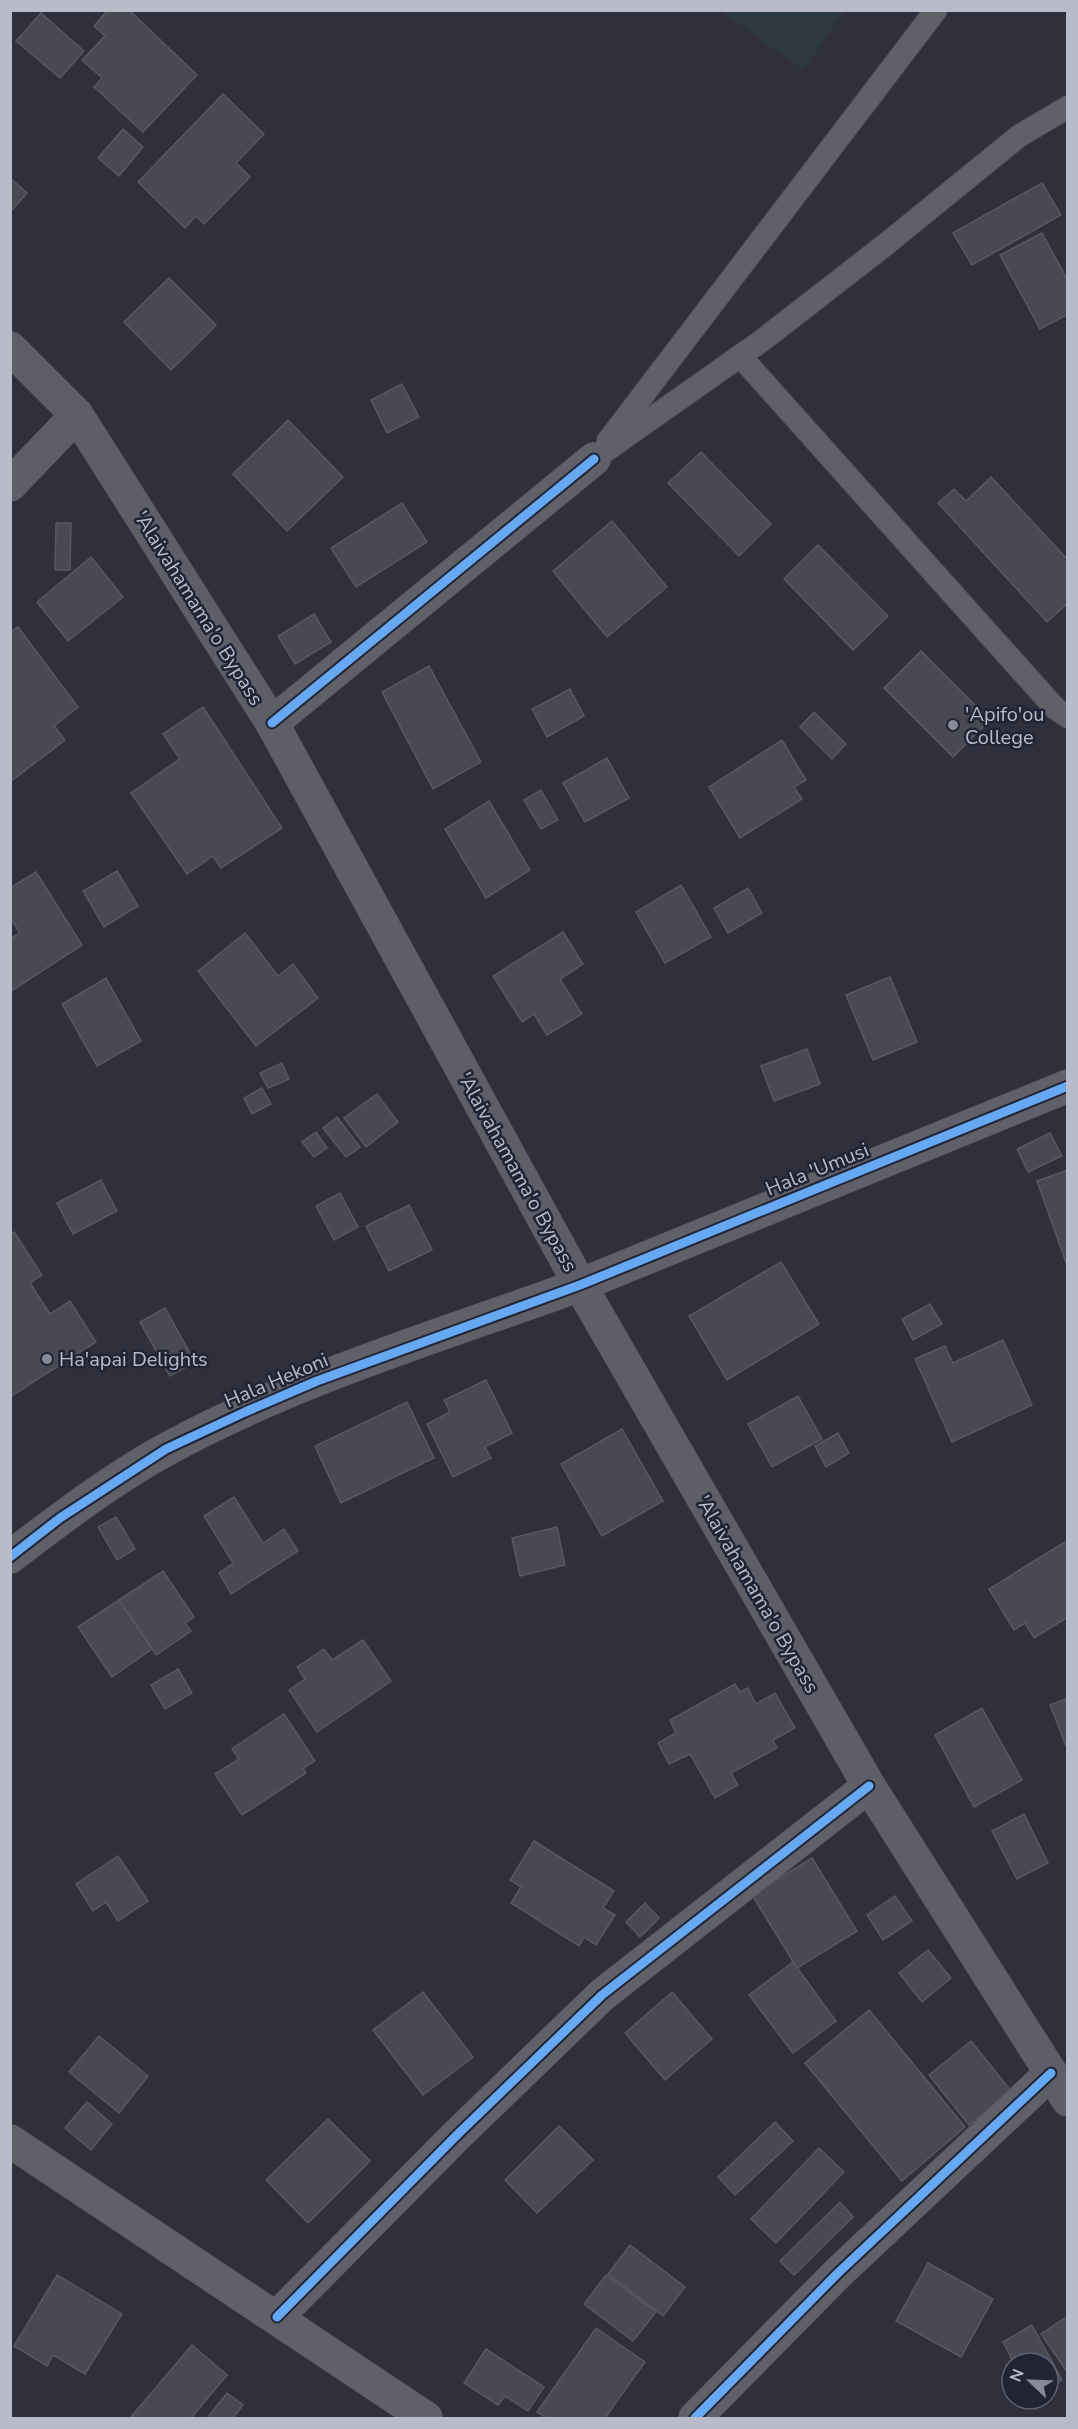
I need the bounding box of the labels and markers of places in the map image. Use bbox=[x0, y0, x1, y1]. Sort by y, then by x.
place label: 'Apifo'ou College bbox=[965, 701, 1045, 751]
marker: 'Apifo'ou College bbox=[946, 718, 960, 732]
place label: Ha'apai Delights bbox=[59, 1346, 208, 1373]
marker: Ha'apai Delights bbox=[40, 1352, 54, 1366]

